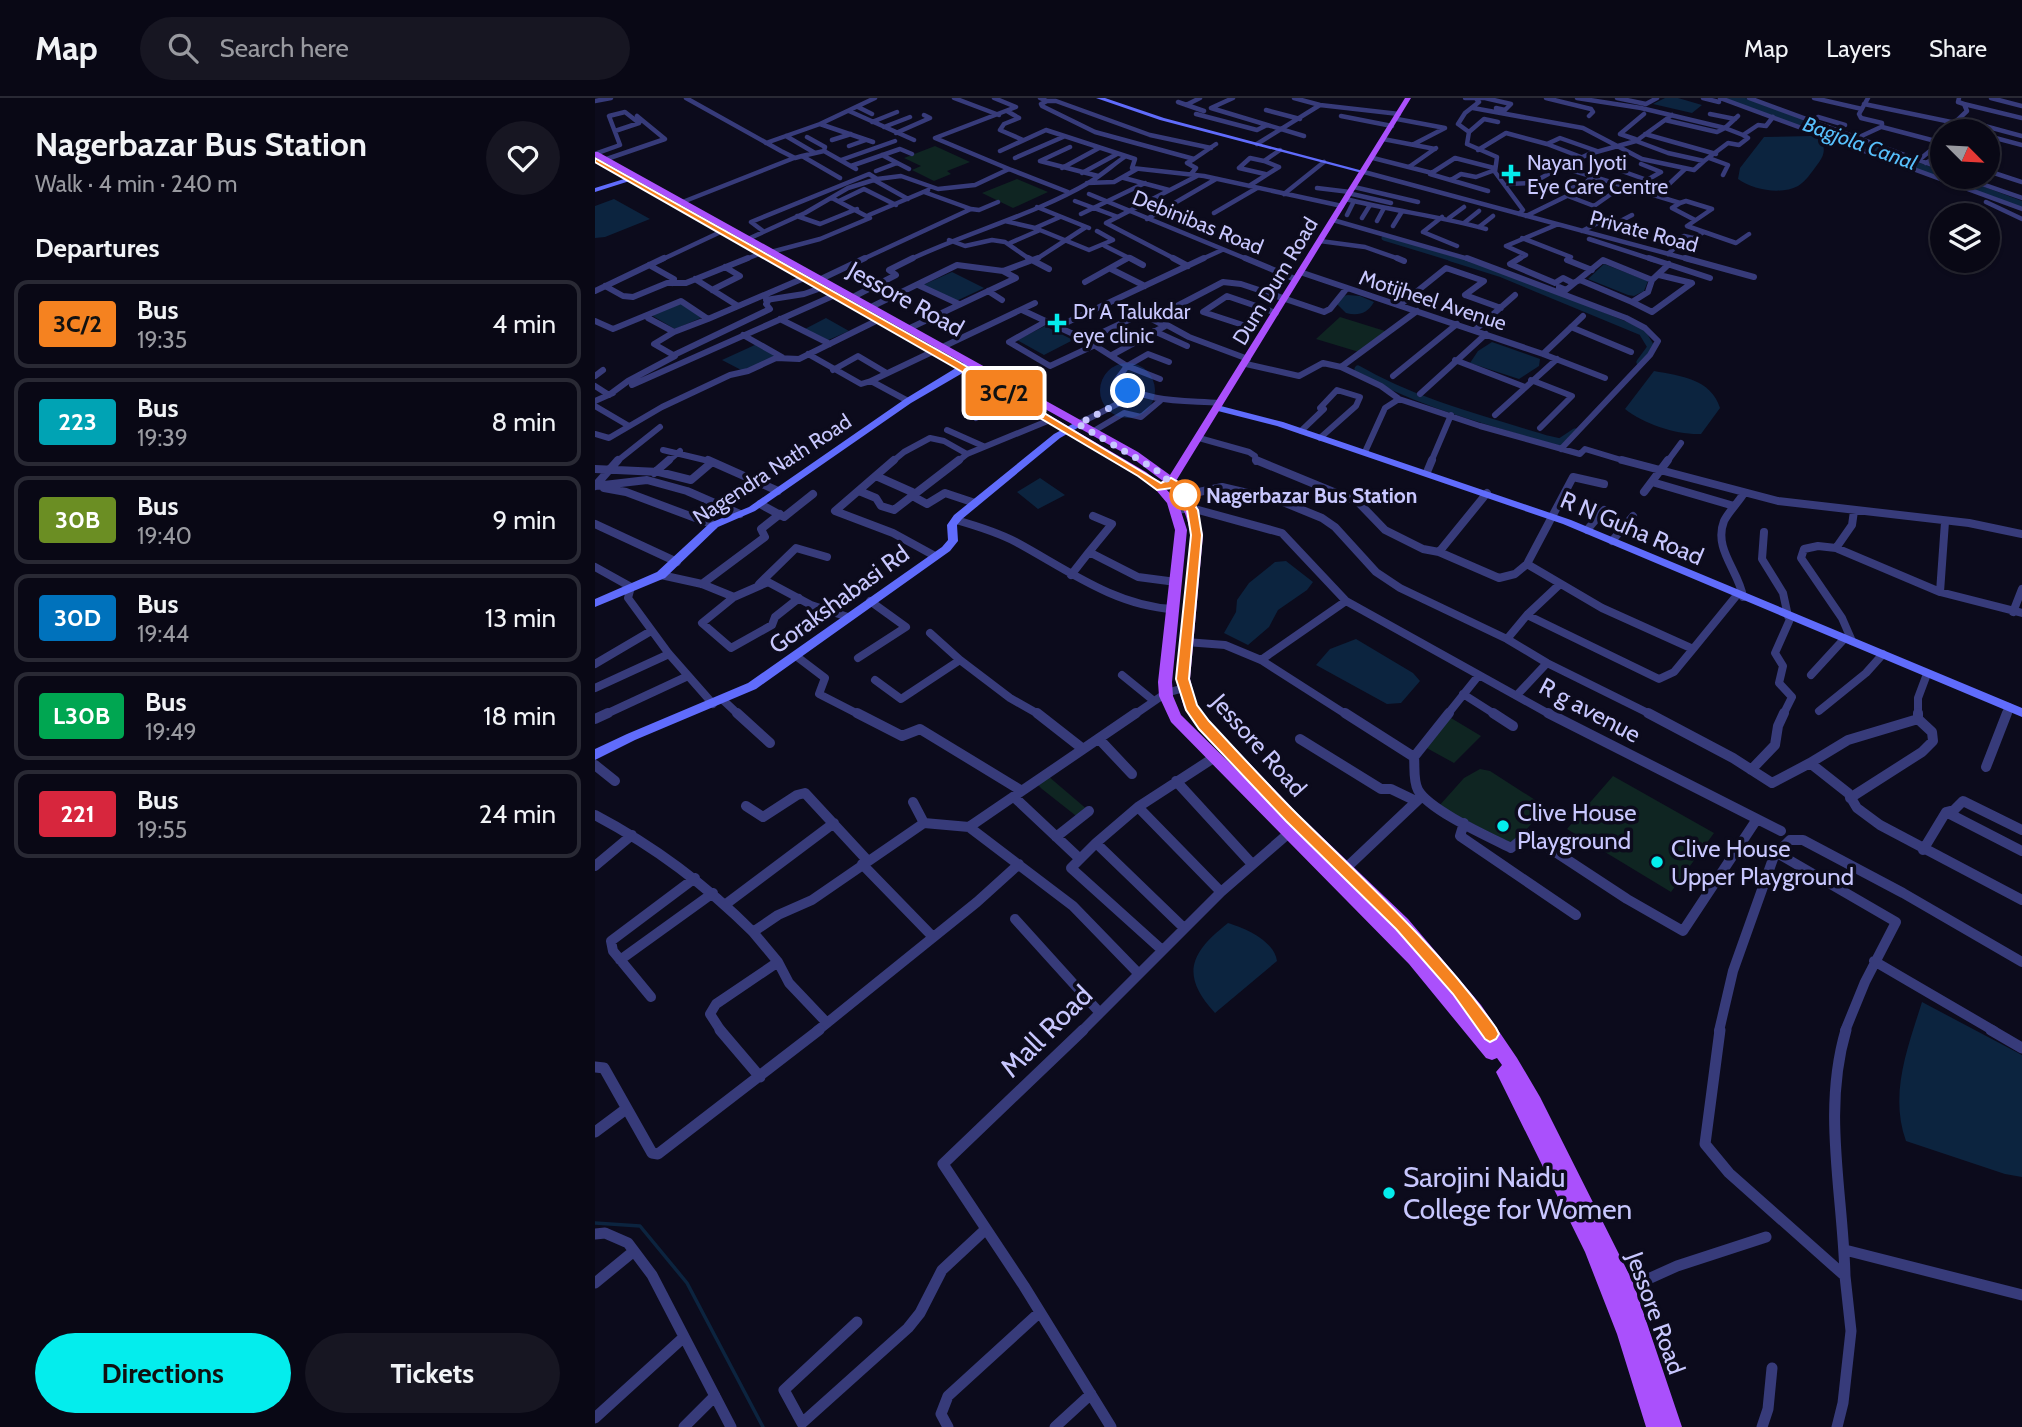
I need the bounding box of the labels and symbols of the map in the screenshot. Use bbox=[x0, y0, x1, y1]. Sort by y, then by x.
water label: Bagjola Canal bbox=[1799, 111, 1920, 176]
north arrow bbox=[1930, 119, 2000, 189]
place label: Nayan Jyoti Eye Care Centre bbox=[1527, 150, 1668, 199]
marker: Nayan Jyoti Eye Care Centre bbox=[1501, 164, 1521, 184]
street label: Debinibas Road bbox=[1129, 184, 1267, 260]
street label: Private Road bbox=[1587, 205, 1701, 257]
street label: Dum Dum Road bbox=[1227, 213, 1323, 349]
street label: Jessore Road bbox=[842, 255, 969, 343]
street label: Motijheel Avenue bbox=[1356, 264, 1510, 337]
place label: Dr A Talukdar eye clinic bbox=[1073, 299, 1191, 348]
marker: Dr A Talukdar eye clinic bbox=[1047, 313, 1067, 333]
line badge: 3C/2 bbox=[955, 370, 1053, 416]
your location bbox=[1110, 373, 1145, 408]
street label: Nagendra Nath Road bbox=[688, 408, 856, 530]
marker: Nagerbazar Bus Station bbox=[1170, 480, 1200, 510]
place label: Nagerbazar Bus Station bbox=[1206, 483, 1417, 508]
street label: R N Guha Road bbox=[1556, 485, 1708, 571]
street label: Gorakshabasi Rd bbox=[763, 538, 915, 660]
street label: R g avenue bbox=[1534, 671, 1646, 749]
street label: Jessore Road bbox=[1205, 687, 1313, 802]
place label: Clive House Playground bbox=[1517, 798, 1636, 855]
marker: Clive House Playground bbox=[1495, 818, 1511, 834]
place label: Clive House Upper Playground bbox=[1671, 834, 1854, 891]
marker: Clive House Upper Playground bbox=[1649, 854, 1665, 870]
street label: Mall Road bbox=[993, 978, 1099, 1084]
place label: Sarojini Naidu College for Women bbox=[1403, 1160, 1632, 1226]
marker: Sarojini Naidu College for Women bbox=[1381, 1185, 1397, 1201]
street label: Jessore Road bbox=[1620, 1247, 1692, 1378]

